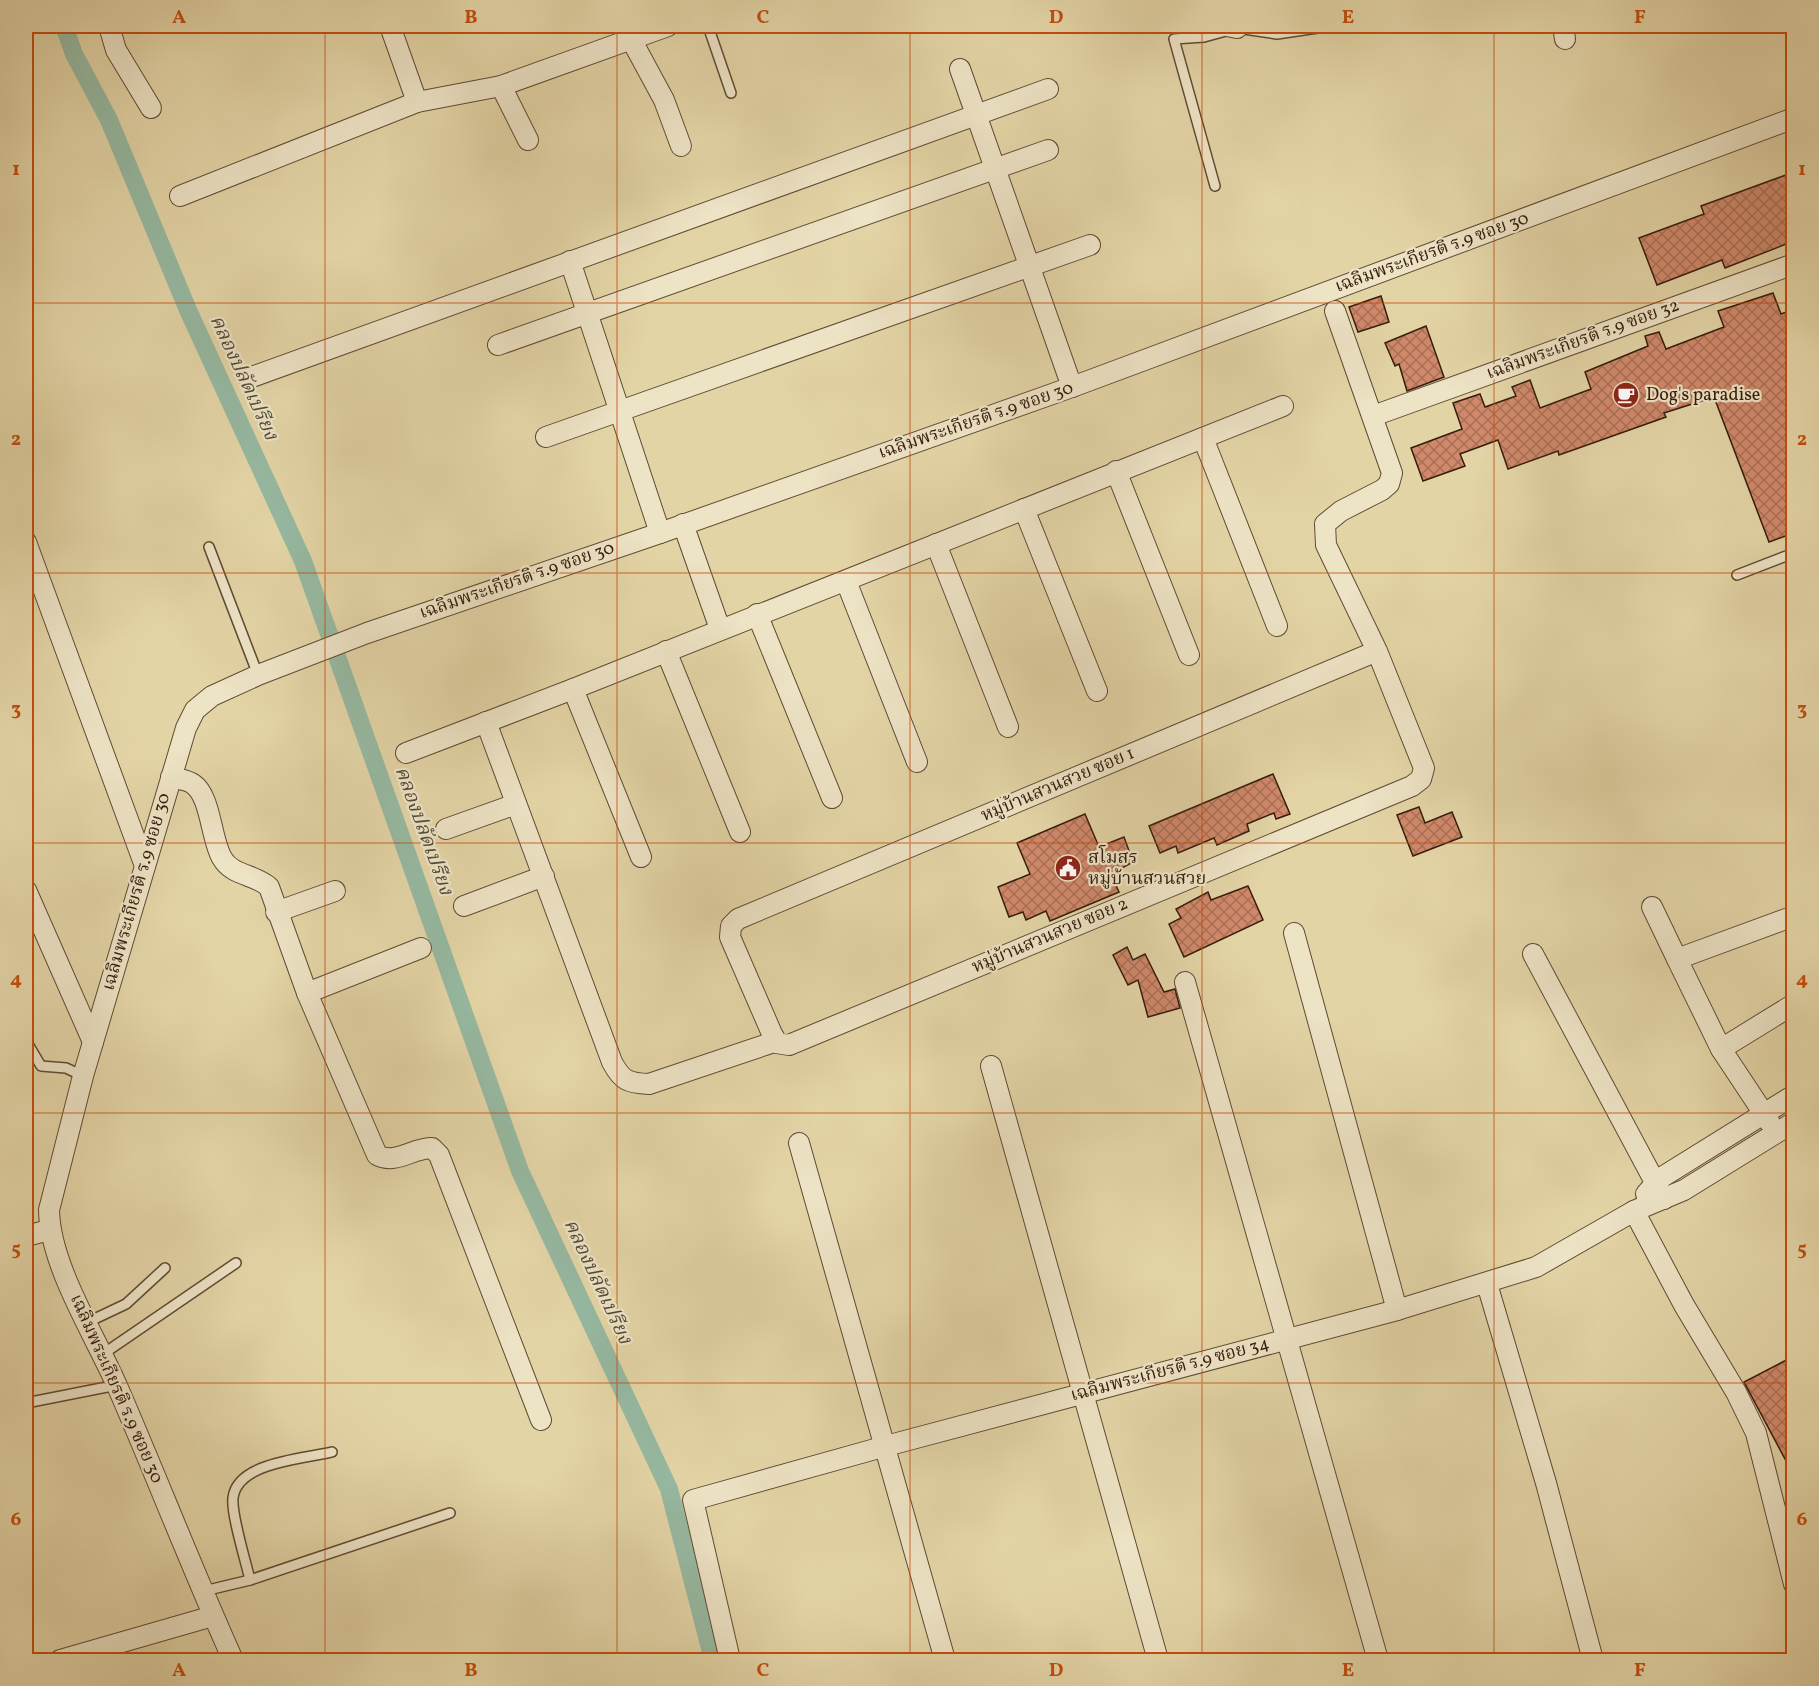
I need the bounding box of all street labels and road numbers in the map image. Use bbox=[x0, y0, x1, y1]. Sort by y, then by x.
street label: เฉลิมพระเกียรติ ร.9 ซอย 30 bbox=[1332, 206, 1533, 300]
street label: เฉลิมพระเกียรติ ร.9 ซอย 32 bbox=[1483, 293, 1683, 387]
street label: เฉลิมพระเกียรติ ร.9 ซอย 30 bbox=[875, 376, 1077, 466]
street label: เฉลิมพระเกียรติ ร.9 ซอย 30 bbox=[416, 536, 618, 626]
street label: หมู่บ้านสวนสวย ซอย 1 bbox=[977, 741, 1139, 829]
street label: เฉลิมพระเกียรติ ร.9 ซอย 30 bbox=[97, 790, 177, 994]
street label: หมู่บ้านสวนสวย ซอย 2 bbox=[968, 892, 1132, 980]
street label: เฉลิมพระเกียรติ ร.9 ซอย 30 bbox=[63, 1290, 169, 1488]
street label: เฉลิมพระเกียรติ ร.9 ซอย 34 bbox=[1068, 1331, 1272, 1409]

